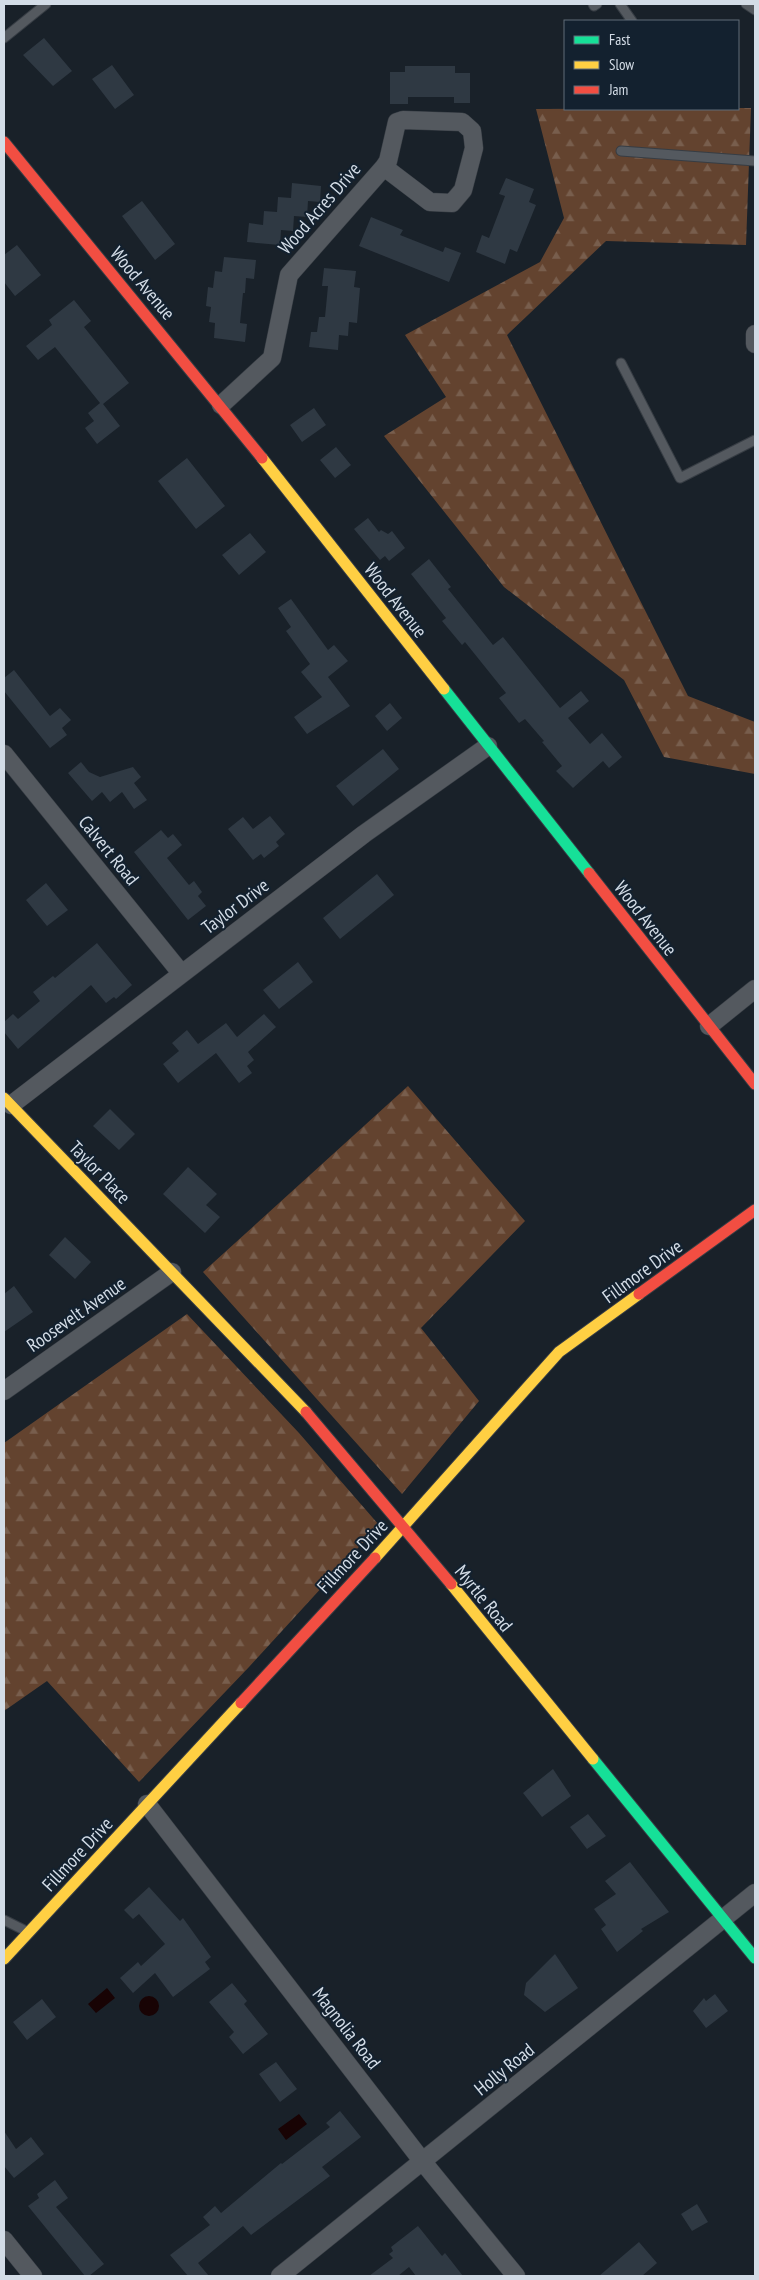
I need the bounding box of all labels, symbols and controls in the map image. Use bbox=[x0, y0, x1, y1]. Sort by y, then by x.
legend bbox=[564, 20, 739, 110]
text: Fast bbox=[609, 30, 630, 49]
text: Slow bbox=[609, 55, 634, 74]
text: Jam bbox=[608, 80, 628, 99]
street label: Wood Acres Drive bbox=[273, 157, 365, 259]
street label: Wood Avenue bbox=[105, 241, 181, 325]
street label: Wood Avenue bbox=[359, 558, 433, 642]
street label: Calvert Road bbox=[74, 810, 144, 890]
street label: Taylor Drive bbox=[197, 873, 273, 939]
street label: Wood Avenue bbox=[609, 876, 683, 960]
street label: Taylor Place bbox=[64, 1135, 136, 1209]
street label: Fillmore Drive bbox=[597, 1234, 687, 1308]
street label: Roosevelt Avenue bbox=[22, 1271, 130, 1357]
street label: Fillmore Drive bbox=[312, 1514, 393, 1598]
street label: Myrtle Road bbox=[450, 1560, 518, 1636]
street label: Fillmore Drive bbox=[37, 1812, 118, 1896]
street label: Magnolia Road bbox=[308, 1982, 386, 2074]
street label: Holly Road bbox=[469, 2038, 539, 2100]

